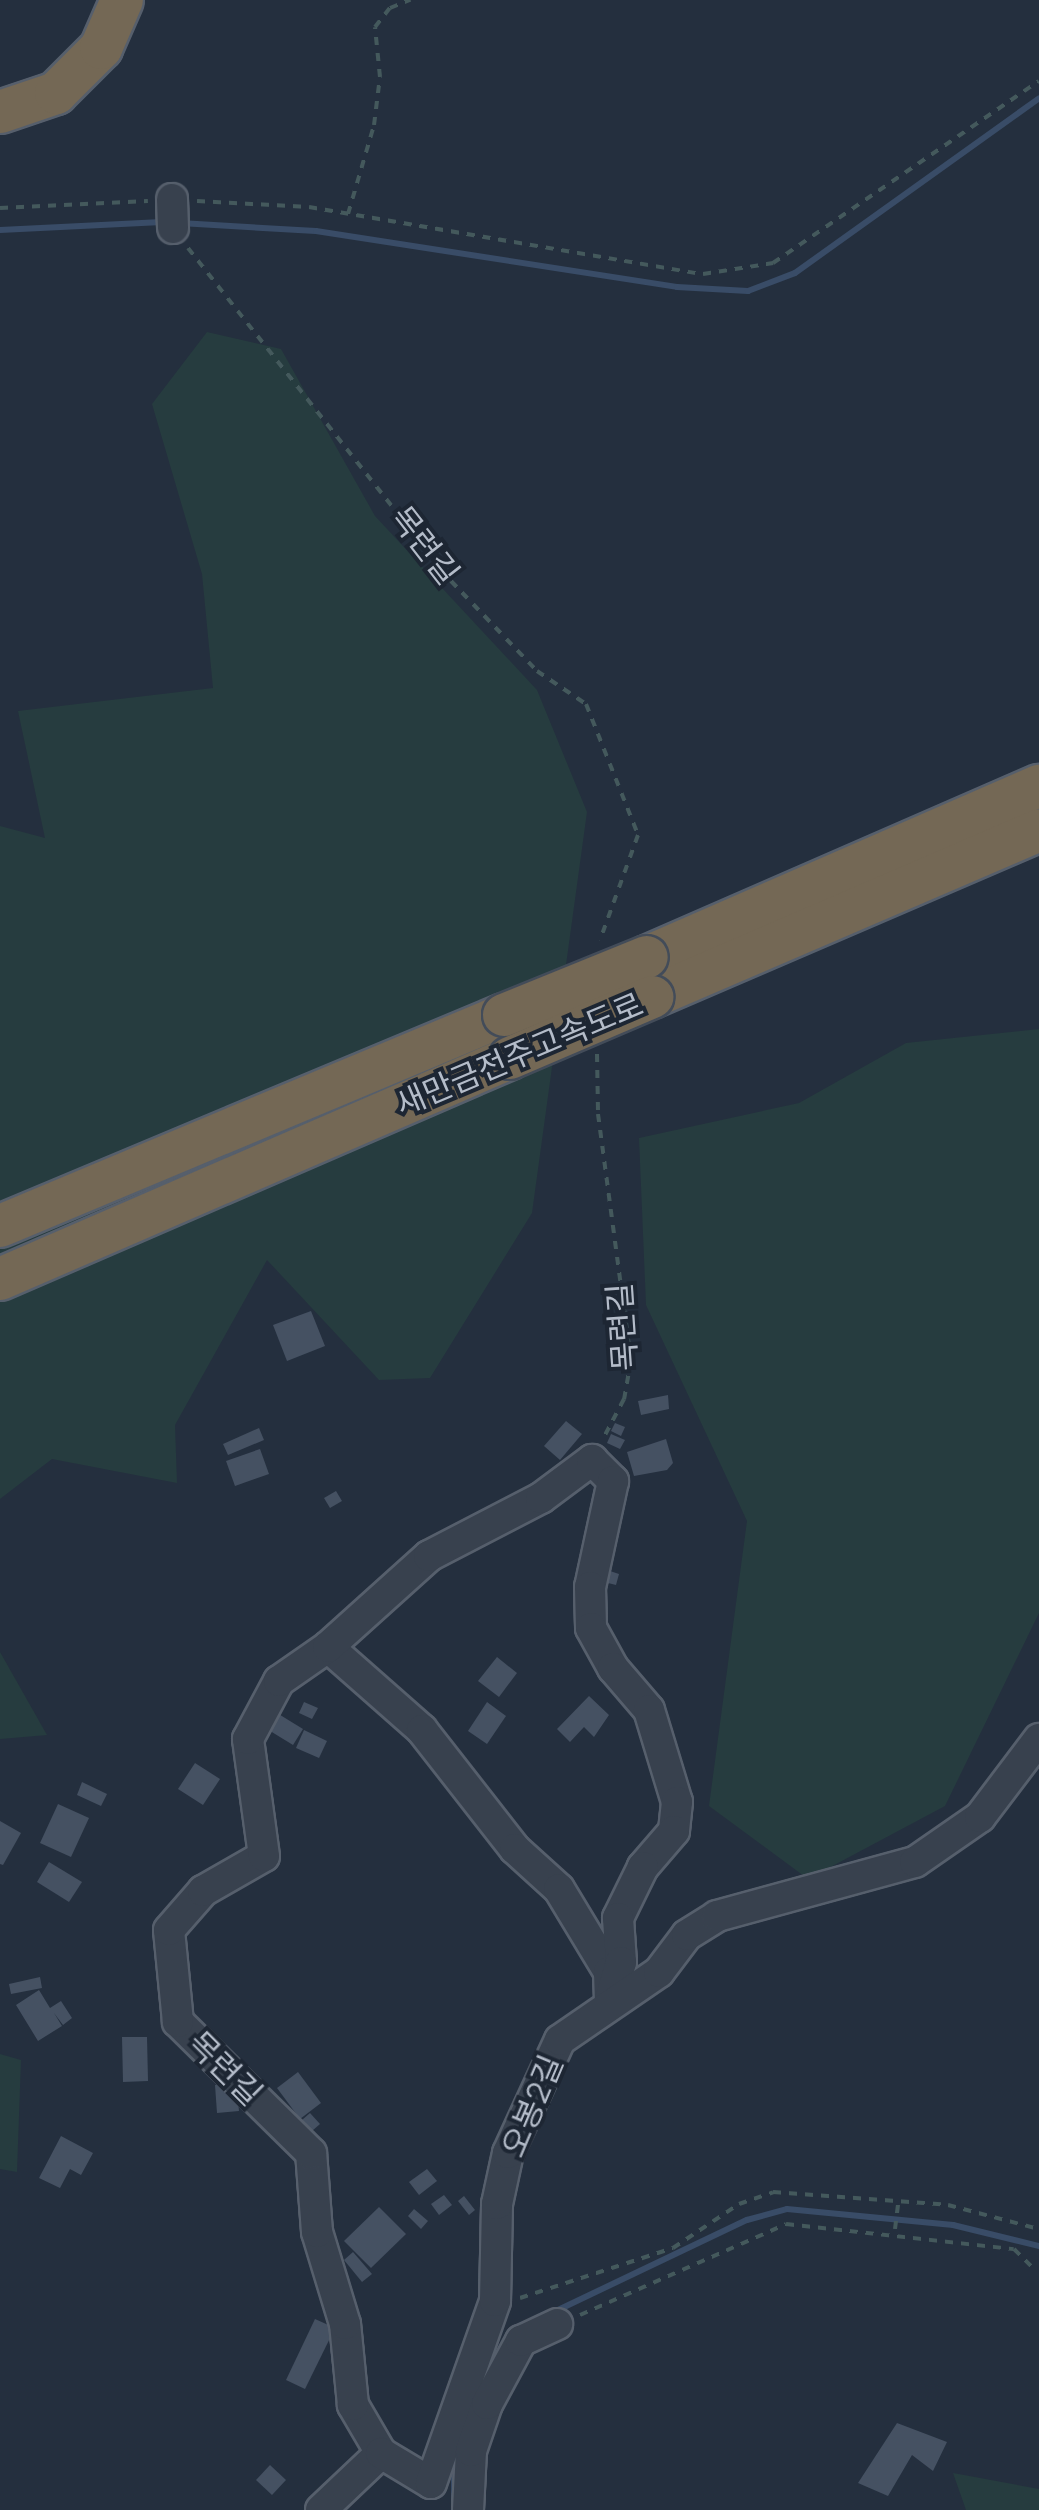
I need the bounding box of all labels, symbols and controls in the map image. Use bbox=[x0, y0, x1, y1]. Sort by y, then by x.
street label: 목련길 bbox=[383, 498, 467, 592]
street label: 새만금전주고속도로 bbox=[390, 985, 648, 1123]
street label: 목련길 bbox=[600, 1282, 644, 1372]
street label: 목련길 bbox=[180, 2023, 270, 2113]
street label: 오봉2길 bbox=[494, 2049, 570, 2163]

